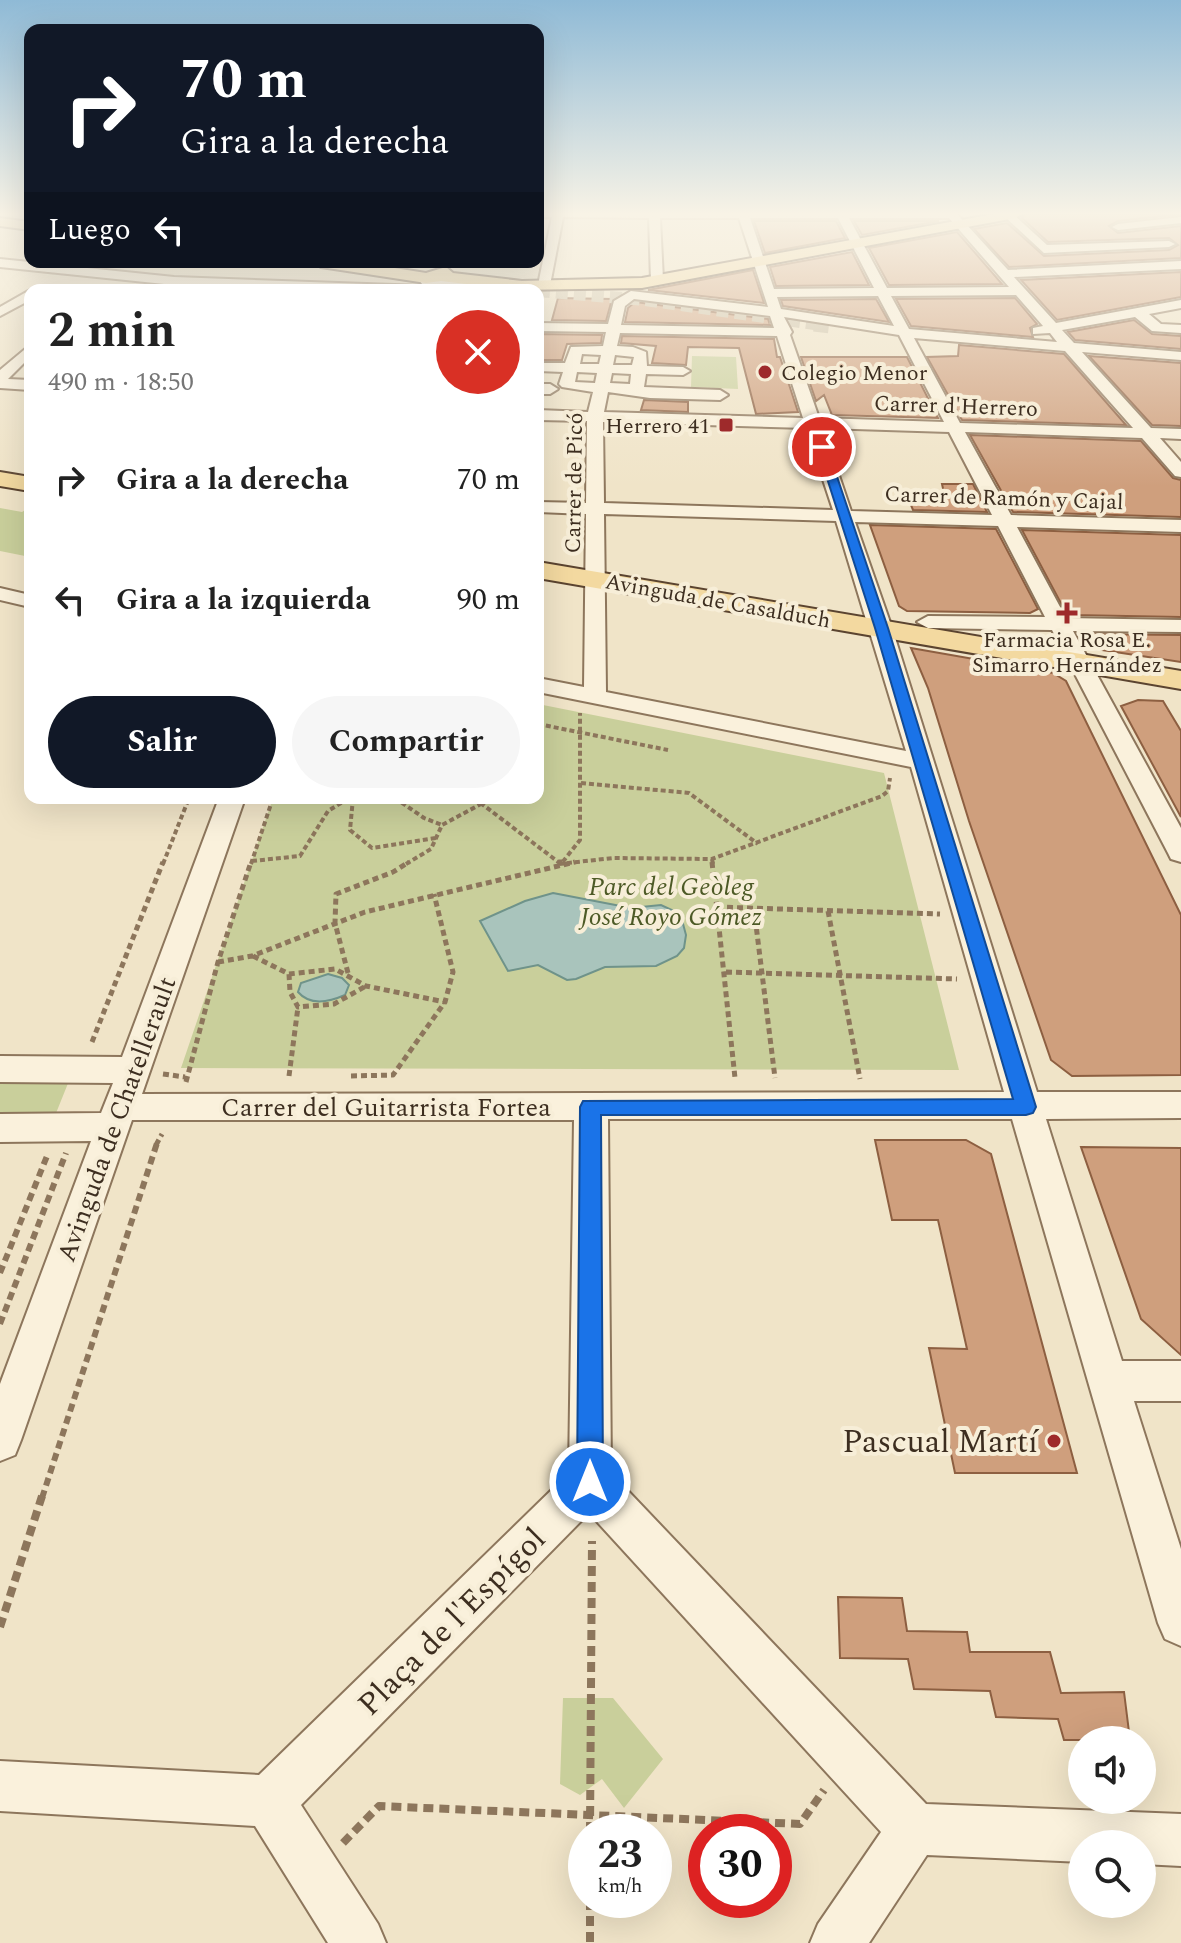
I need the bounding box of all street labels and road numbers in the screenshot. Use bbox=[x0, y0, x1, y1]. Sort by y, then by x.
street label: Carrer d'Herrero bbox=[873, 387, 1039, 426]
street label: Carrer de Picó bbox=[557, 412, 592, 554]
street label: Carrer de Ramón y Cajal bbox=[884, 478, 1124, 519]
street label: Avinguda de Casalduch bbox=[602, 565, 833, 638]
street label: Avinguda de Chatellerault bbox=[47, 971, 187, 1268]
street label: Carrer del Guitarrista Fortea bbox=[221, 1088, 551, 1128]
street label: Plaça de l'Espígol bbox=[346, 1516, 558, 1728]

